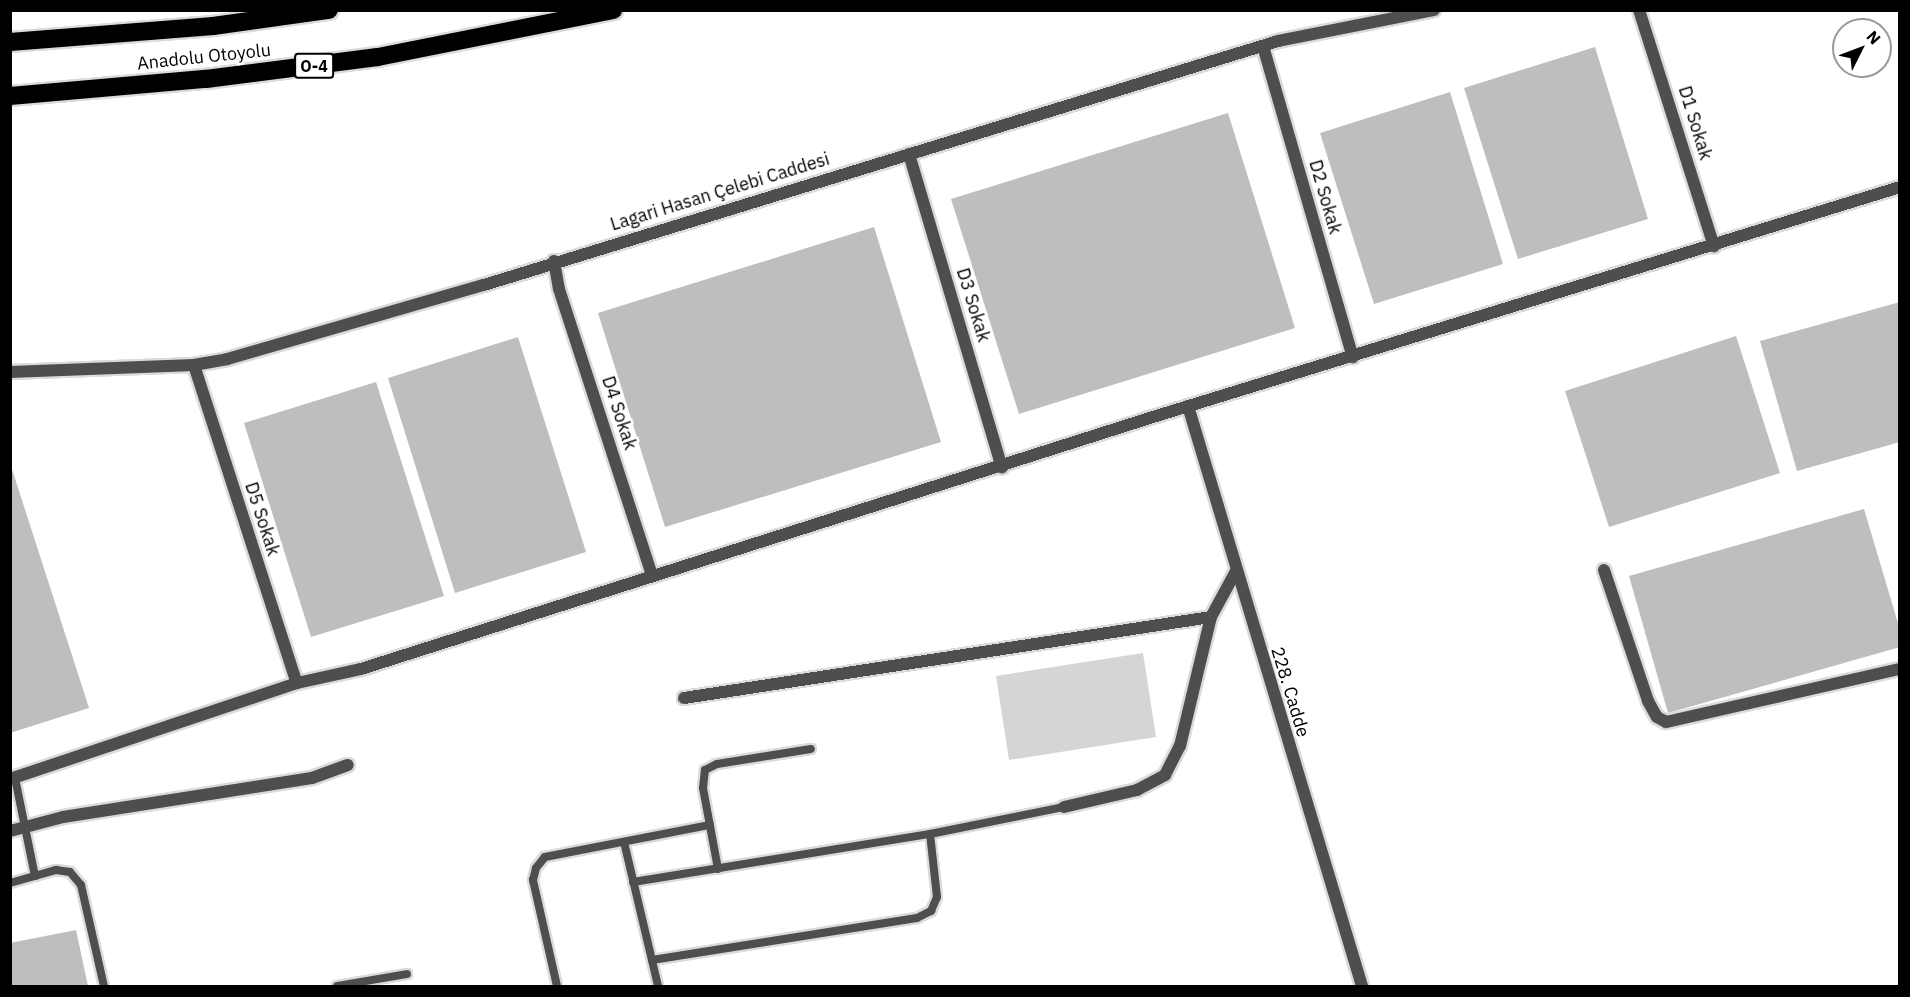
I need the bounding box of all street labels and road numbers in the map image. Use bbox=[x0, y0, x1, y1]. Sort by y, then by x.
street label: Anadolu Otoyolu bbox=[136, 39, 272, 75]
road number: O-4 bbox=[293, 53, 335, 79]
street label: D1 Sokak bbox=[1674, 83, 1716, 163]
street label: Lagari Hasan Çelebi Caddesi bbox=[608, 148, 832, 236]
street label: D2 Sokak bbox=[1304, 157, 1346, 237]
street label: D3 Sokak bbox=[952, 265, 994, 345]
street label: D4 Sokak bbox=[597, 373, 641, 453]
street label: D5 Sokak bbox=[240, 479, 284, 559]
street label: 228. Cadde bbox=[1266, 644, 1314, 740]

